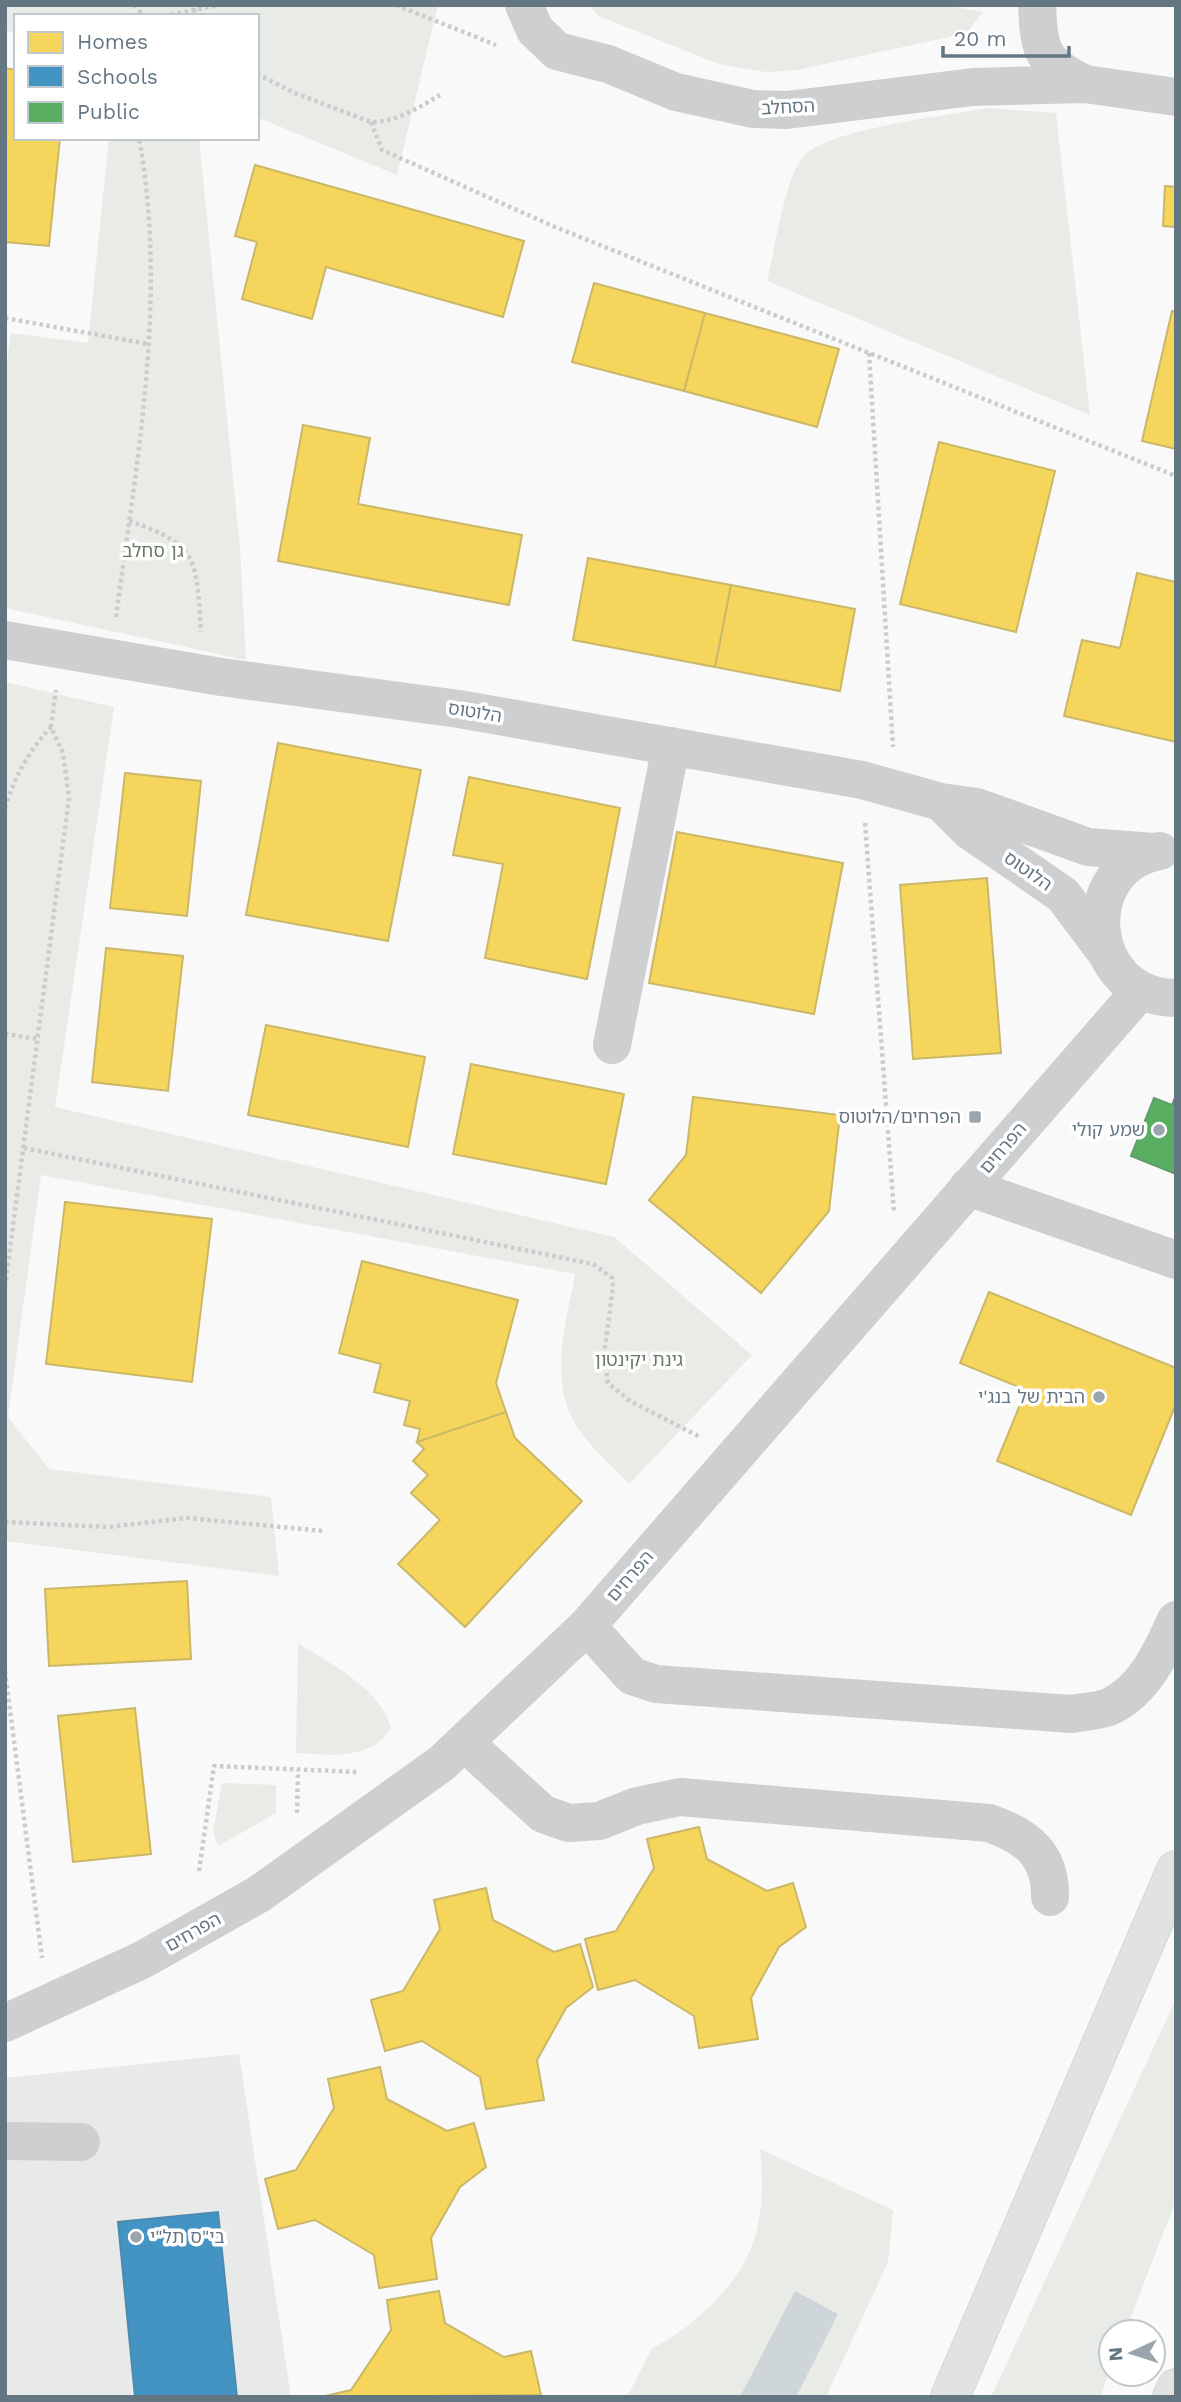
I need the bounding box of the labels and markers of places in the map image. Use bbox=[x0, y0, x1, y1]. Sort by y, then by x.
place label: הפרחים/הלוטוס bbox=[839, 1106, 961, 1127]
marker: הפרחים/הלוטוס bbox=[967, 1109, 983, 1125]
place label: שמע קולי bbox=[1072, 1119, 1145, 1140]
marker: שמע קולי bbox=[1151, 1122, 1167, 1138]
place label: הבית של בנג'י bbox=[978, 1386, 1085, 1407]
marker: הבית של בנג'י bbox=[1091, 1389, 1107, 1405]
place label: בי"ס תל"י bbox=[150, 2226, 225, 2247]
marker: בי"ס תל"י bbox=[128, 2229, 144, 2245]

